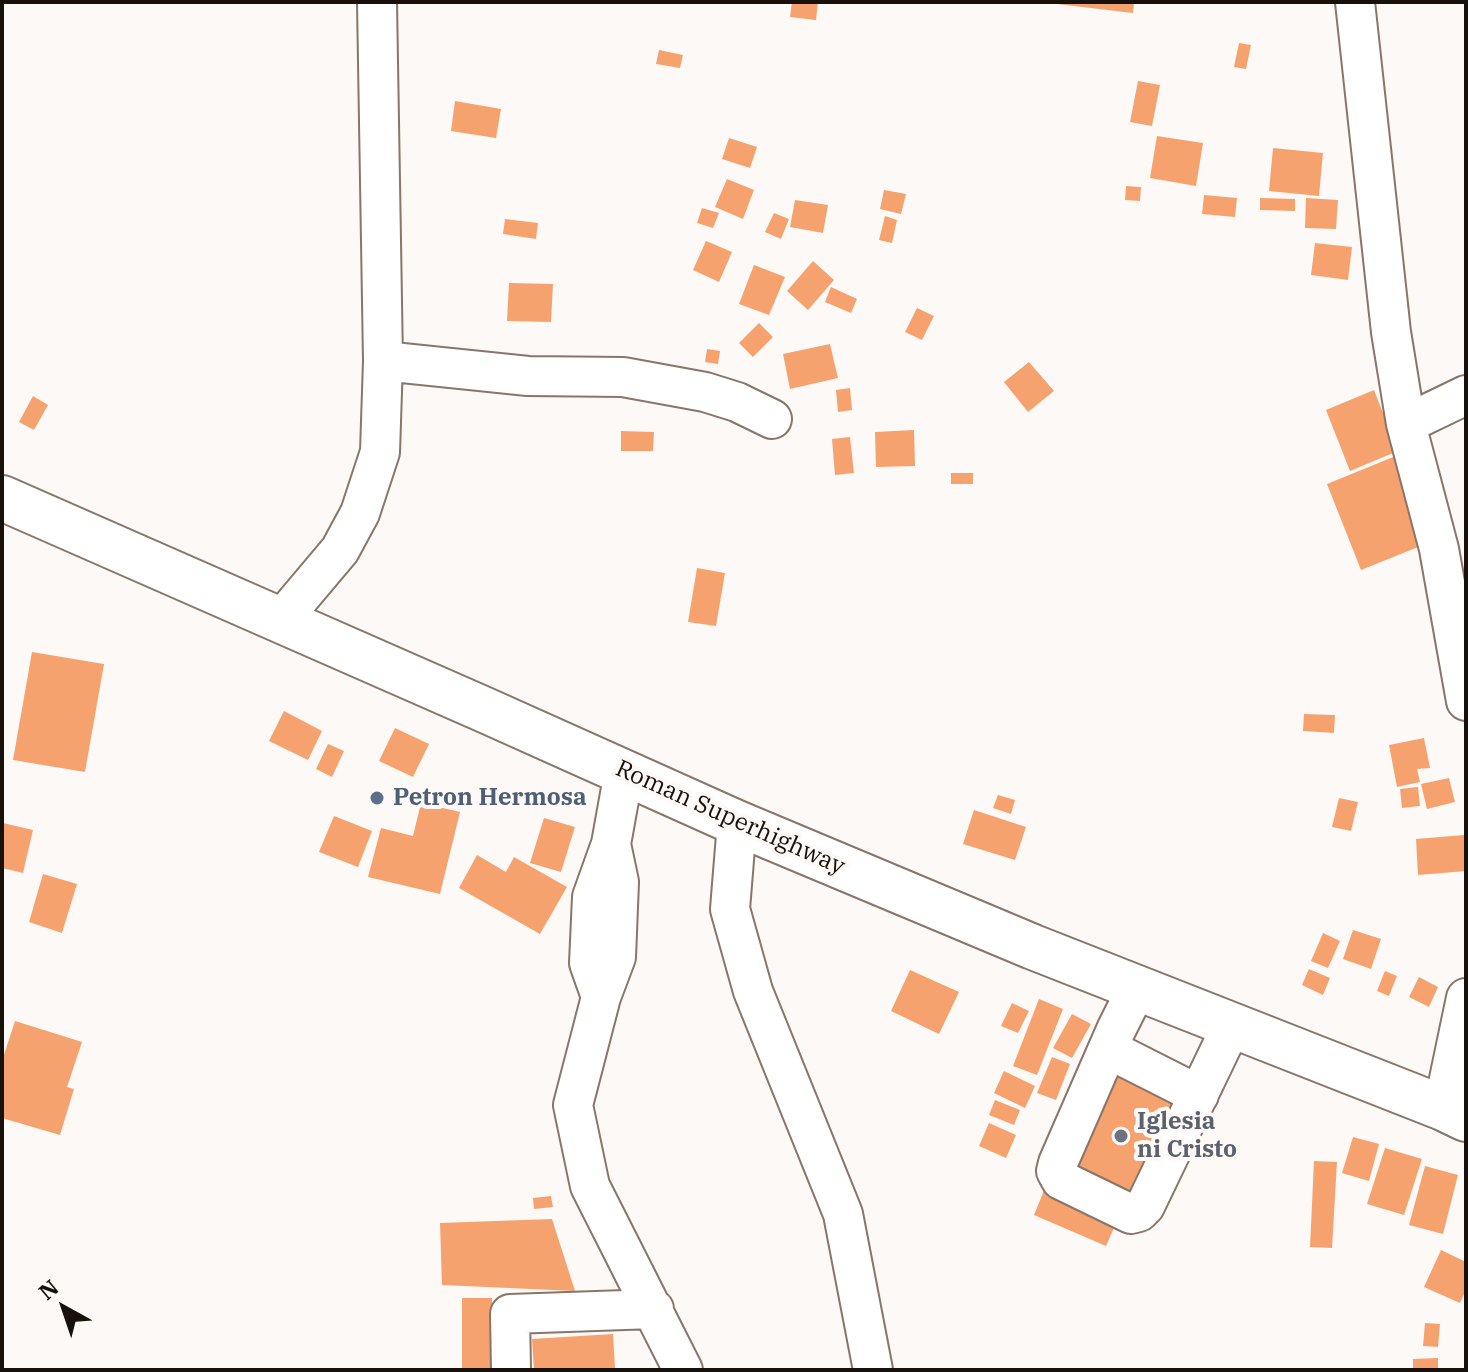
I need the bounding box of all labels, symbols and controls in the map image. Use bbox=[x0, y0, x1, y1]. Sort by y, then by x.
street label: Roman Superhighway bbox=[611, 754, 849, 882]
place label: Petron Hermosa bbox=[393, 784, 587, 812]
marker: Petron Hermosa bbox=[368, 789, 386, 807]
place label: Iglesia ni Cristo bbox=[1137, 1108, 1237, 1164]
marker: Iglesia ni Cristo bbox=[1112, 1127, 1130, 1145]
north arrow bbox=[24, 1268, 104, 1348]
text: N bbox=[32, 1273, 64, 1306]

